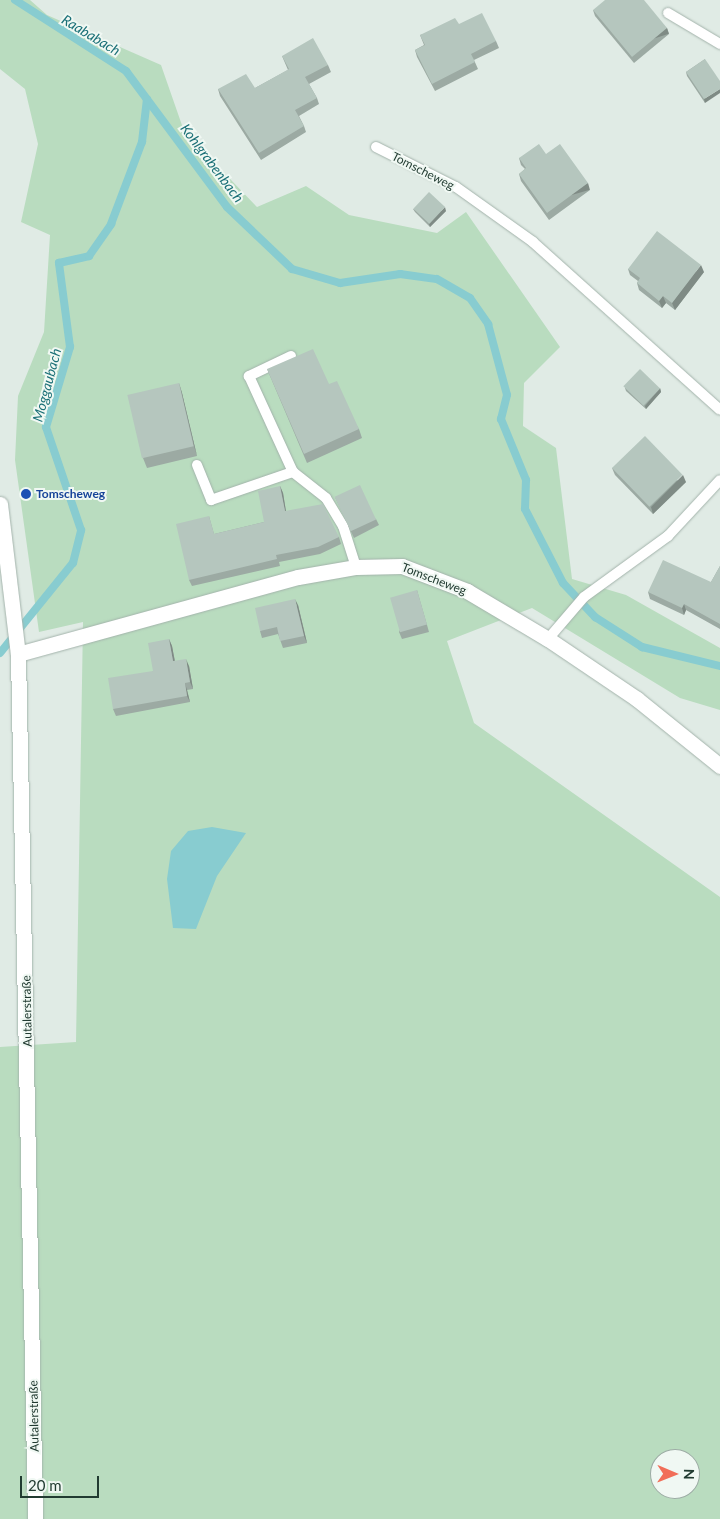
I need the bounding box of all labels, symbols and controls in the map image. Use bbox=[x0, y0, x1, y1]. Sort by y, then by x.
water label: Raababach bbox=[59, 11, 123, 59]
water label: Kohlgrabenbach bbox=[177, 120, 247, 206]
street label: Tomscheweg bbox=[389, 149, 457, 193]
water label: Moggaubach bbox=[29, 346, 65, 424]
place label: Tomscheweg bbox=[36, 487, 105, 501]
marker: Tomscheweg bbox=[20, 488, 32, 500]
street label: Tomscheweg bbox=[400, 560, 468, 598]
street label: Autalerstraße bbox=[19, 975, 35, 1047]
street label: Autalerstraße bbox=[26, 1380, 42, 1452]
north arrow bbox=[650, 1449, 700, 1499]
scale bar bbox=[22, 1466, 101, 1498]
text: N bbox=[681, 1469, 698, 1480]
text: 20 m bbox=[28, 1476, 62, 1494]

